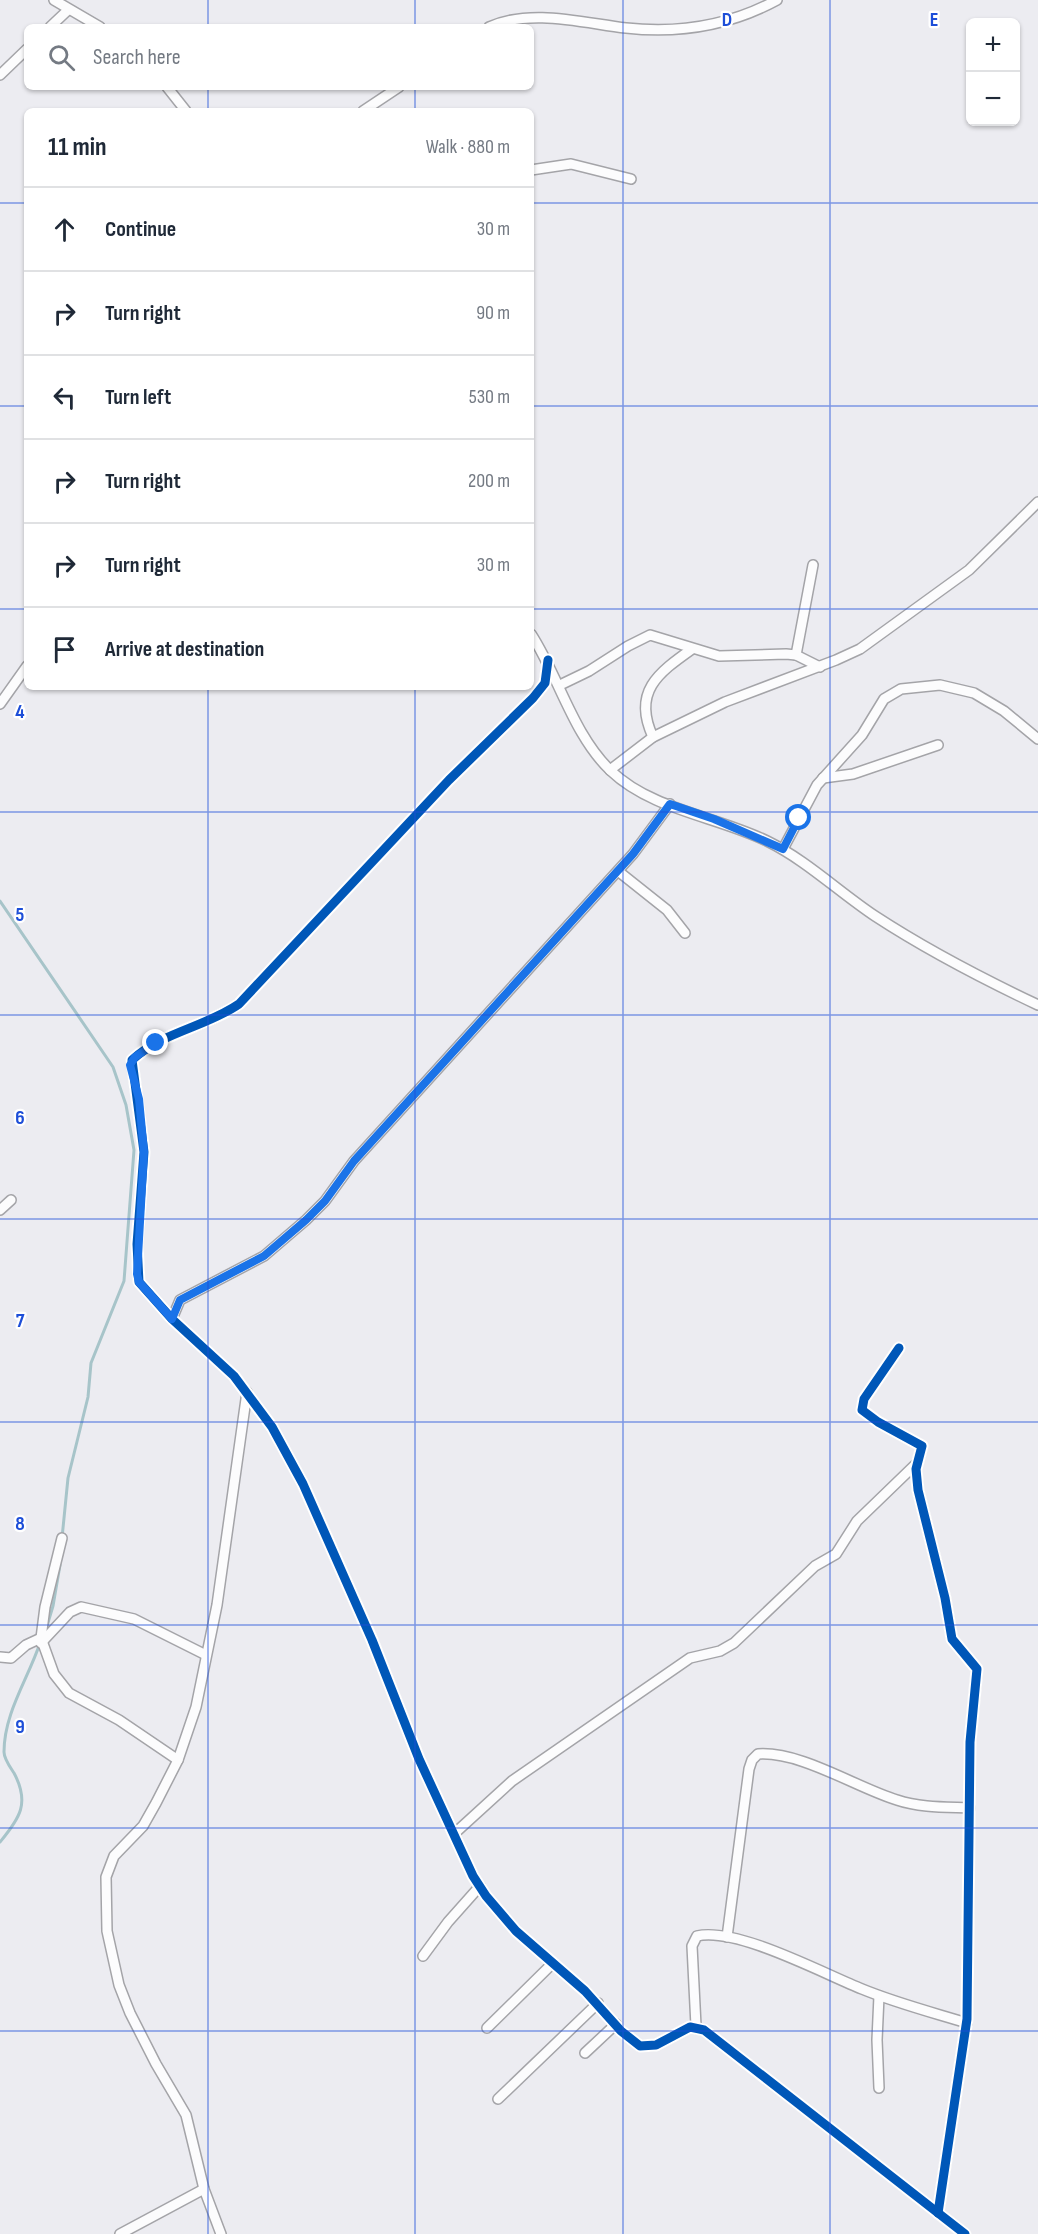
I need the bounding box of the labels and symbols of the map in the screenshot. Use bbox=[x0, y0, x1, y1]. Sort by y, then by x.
text: D bbox=[722, 8, 732, 32]
text: E bbox=[930, 8, 938, 32]
text: 4 bbox=[15, 700, 25, 724]
route start bbox=[785, 804, 811, 830]
text: 5 bbox=[16, 903, 25, 927]
route end bbox=[142, 1029, 168, 1055]
text: 6 bbox=[15, 1106, 25, 1130]
text: 7 bbox=[16, 1309, 25, 1333]
text: 8 bbox=[15, 1512, 25, 1536]
text: 9 bbox=[15, 1715, 25, 1739]

